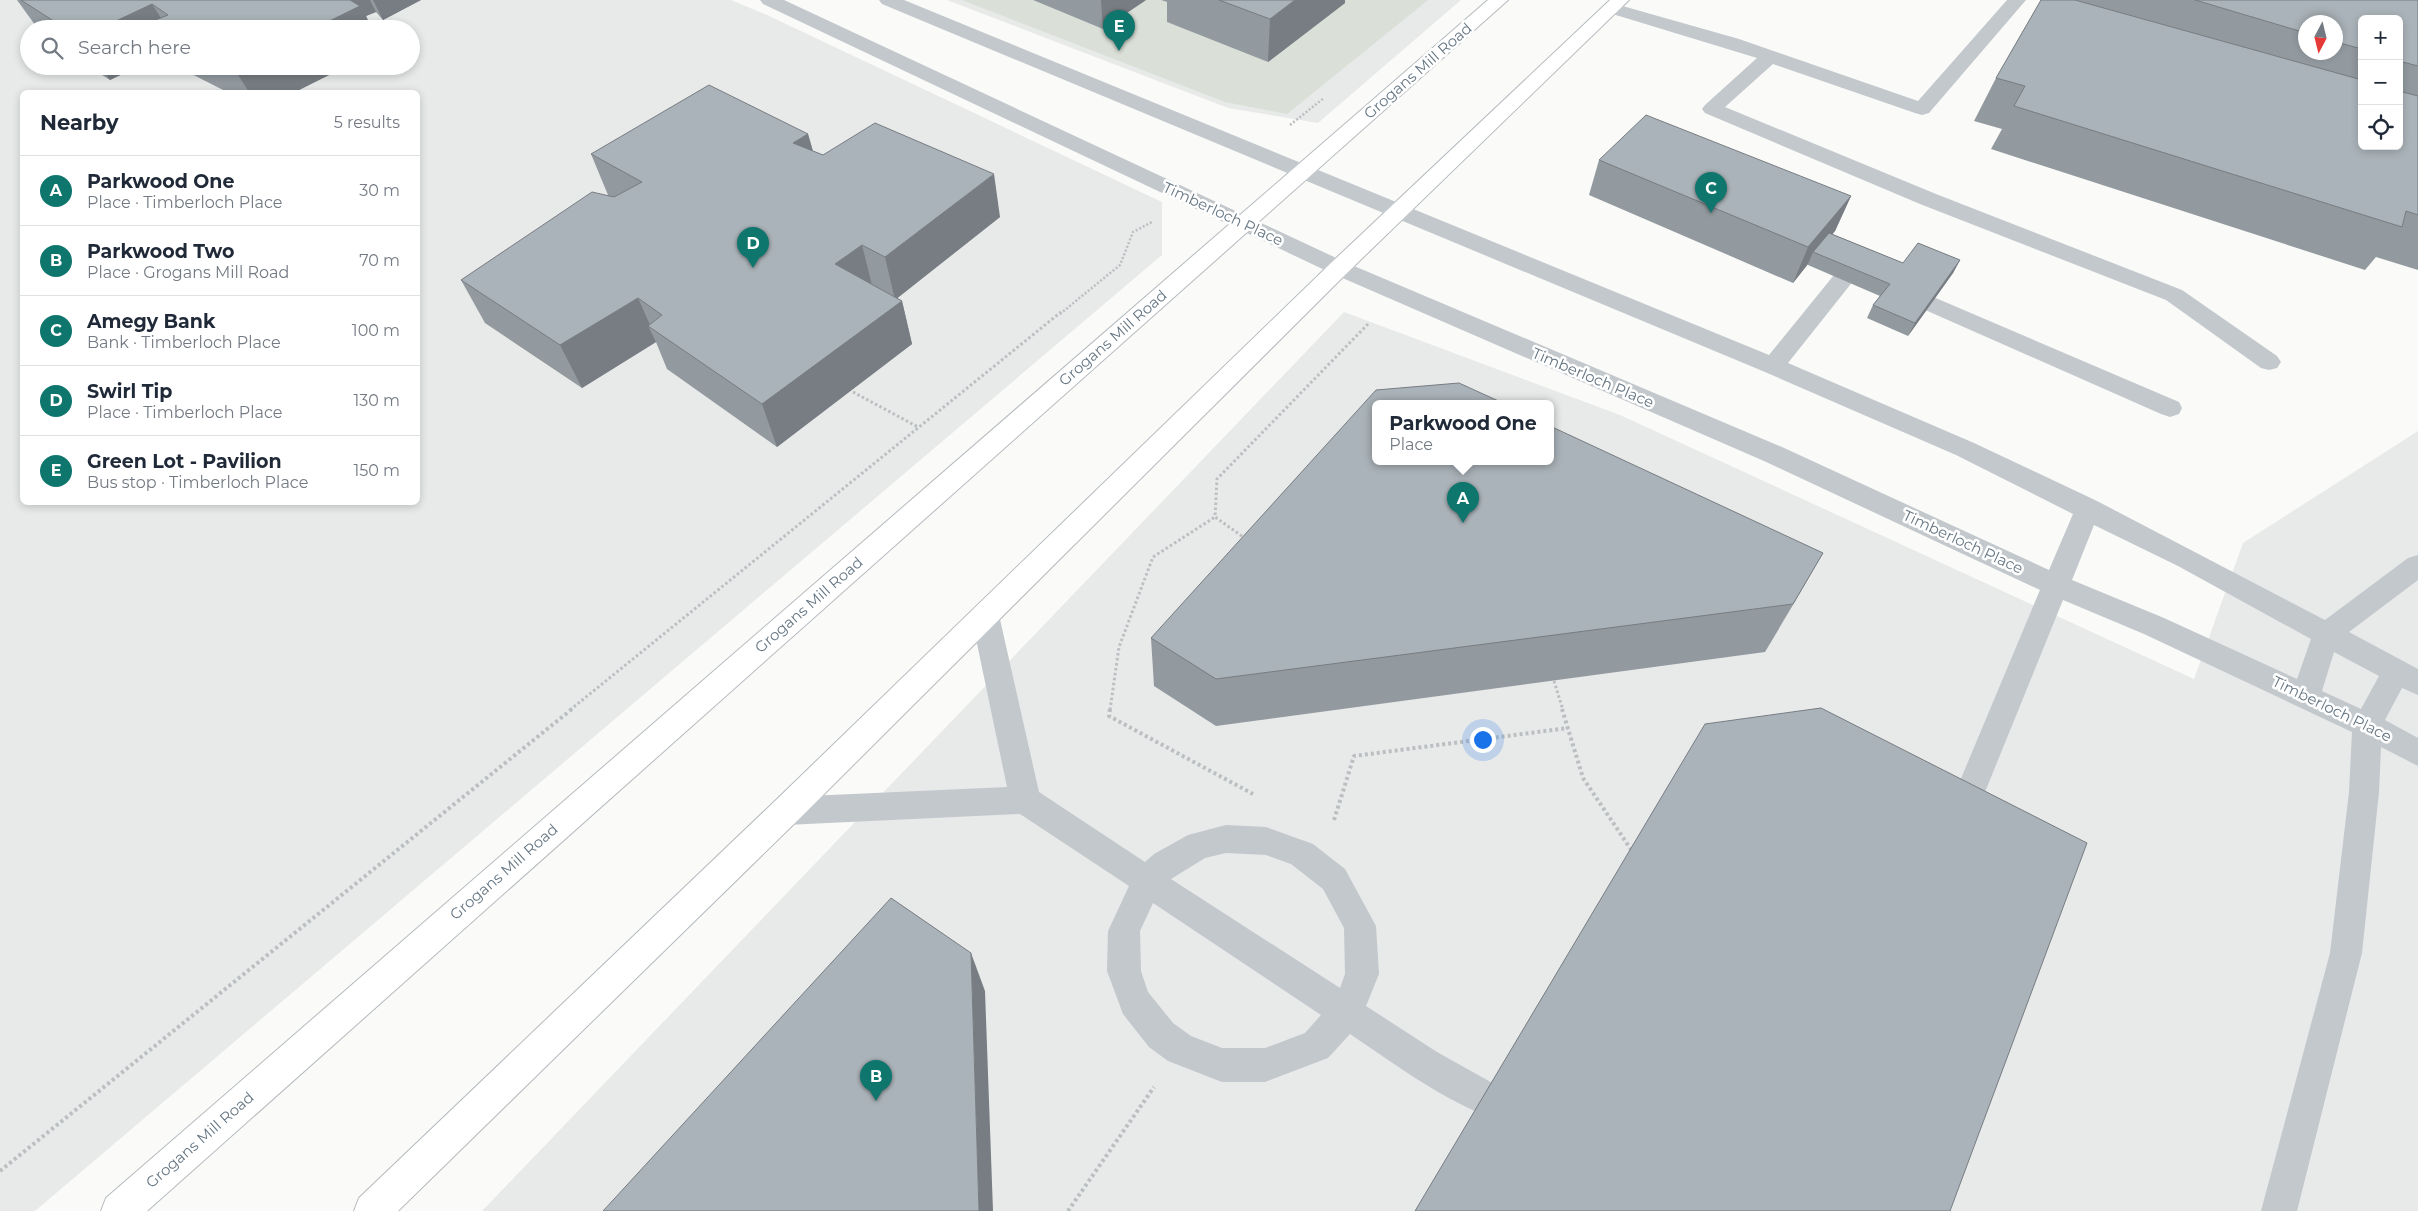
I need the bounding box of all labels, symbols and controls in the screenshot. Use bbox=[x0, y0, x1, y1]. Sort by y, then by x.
pin: E bbox=[1103, 10, 1135, 51]
north arrow bbox=[2298, 15, 2343, 60]
map controls bbox=[2358, 15, 2403, 150]
button: + bbox=[2358, 15, 2403, 60]
street label: Grogans Mill Road bbox=[1360, 19, 1476, 123]
search box bbox=[20, 20, 420, 75]
icon: search bbox=[38, 34, 66, 62]
text: Search here bbox=[78, 36, 191, 59]
button: − bbox=[2358, 60, 2403, 105]
button: locate bbox=[2358, 105, 2403, 150]
text: Nearby bbox=[40, 110, 119, 135]
text: 5 results bbox=[334, 113, 400, 132]
text: Parkwood One bbox=[87, 170, 234, 193]
pin: C bbox=[1695, 172, 1727, 213]
street label: Timberloch Place bbox=[1160, 177, 1286, 250]
text: A bbox=[50, 181, 62, 200]
text: 30 m bbox=[359, 181, 400, 200]
text: Place · Timberloch Place bbox=[87, 193, 282, 212]
pin: D bbox=[737, 227, 769, 268]
text: Parkwood Two bbox=[87, 240, 234, 263]
text: B bbox=[50, 251, 62, 270]
text: 70 m bbox=[359, 251, 400, 270]
text: Place · Grogans Mill Road bbox=[87, 263, 289, 282]
street label: Grogans Mill Road bbox=[1055, 286, 1171, 390]
text: Amegy Bank bbox=[87, 310, 215, 333]
text: C bbox=[50, 321, 62, 340]
text: 100 m bbox=[352, 321, 400, 340]
text: Bank · Timberloch Place bbox=[87, 333, 281, 352]
street label: Timberloch Place bbox=[1529, 343, 1657, 412]
text: Swirl Tip bbox=[87, 380, 172, 403]
text: D bbox=[49, 391, 63, 410]
text: 130 m bbox=[353, 391, 400, 410]
popup bbox=[1372, 400, 1554, 465]
text: Place · Timberloch Place bbox=[87, 403, 282, 422]
text: Parkwood One bbox=[1389, 412, 1537, 435]
text: Place bbox=[1389, 435, 1433, 454]
text: Green Lot - Pavilion bbox=[87, 450, 282, 473]
text: E bbox=[51, 461, 61, 480]
text: 150 m bbox=[353, 461, 400, 480]
text: Bus stop · Timberloch Place bbox=[87, 473, 308, 492]
pin: A bbox=[1447, 482, 1479, 523]
street label: Timberloch Place bbox=[1900, 505, 2026, 578]
street label: Grogans Mill Road bbox=[751, 553, 867, 657]
street label: Timberloch Place bbox=[2269, 671, 2395, 746]
your location bbox=[1470, 727, 1496, 753]
street label: Grogans Mill Road bbox=[446, 820, 562, 924]
pin: B bbox=[860, 1060, 892, 1101]
street label: Grogans Mill Road bbox=[142, 1088, 258, 1192]

